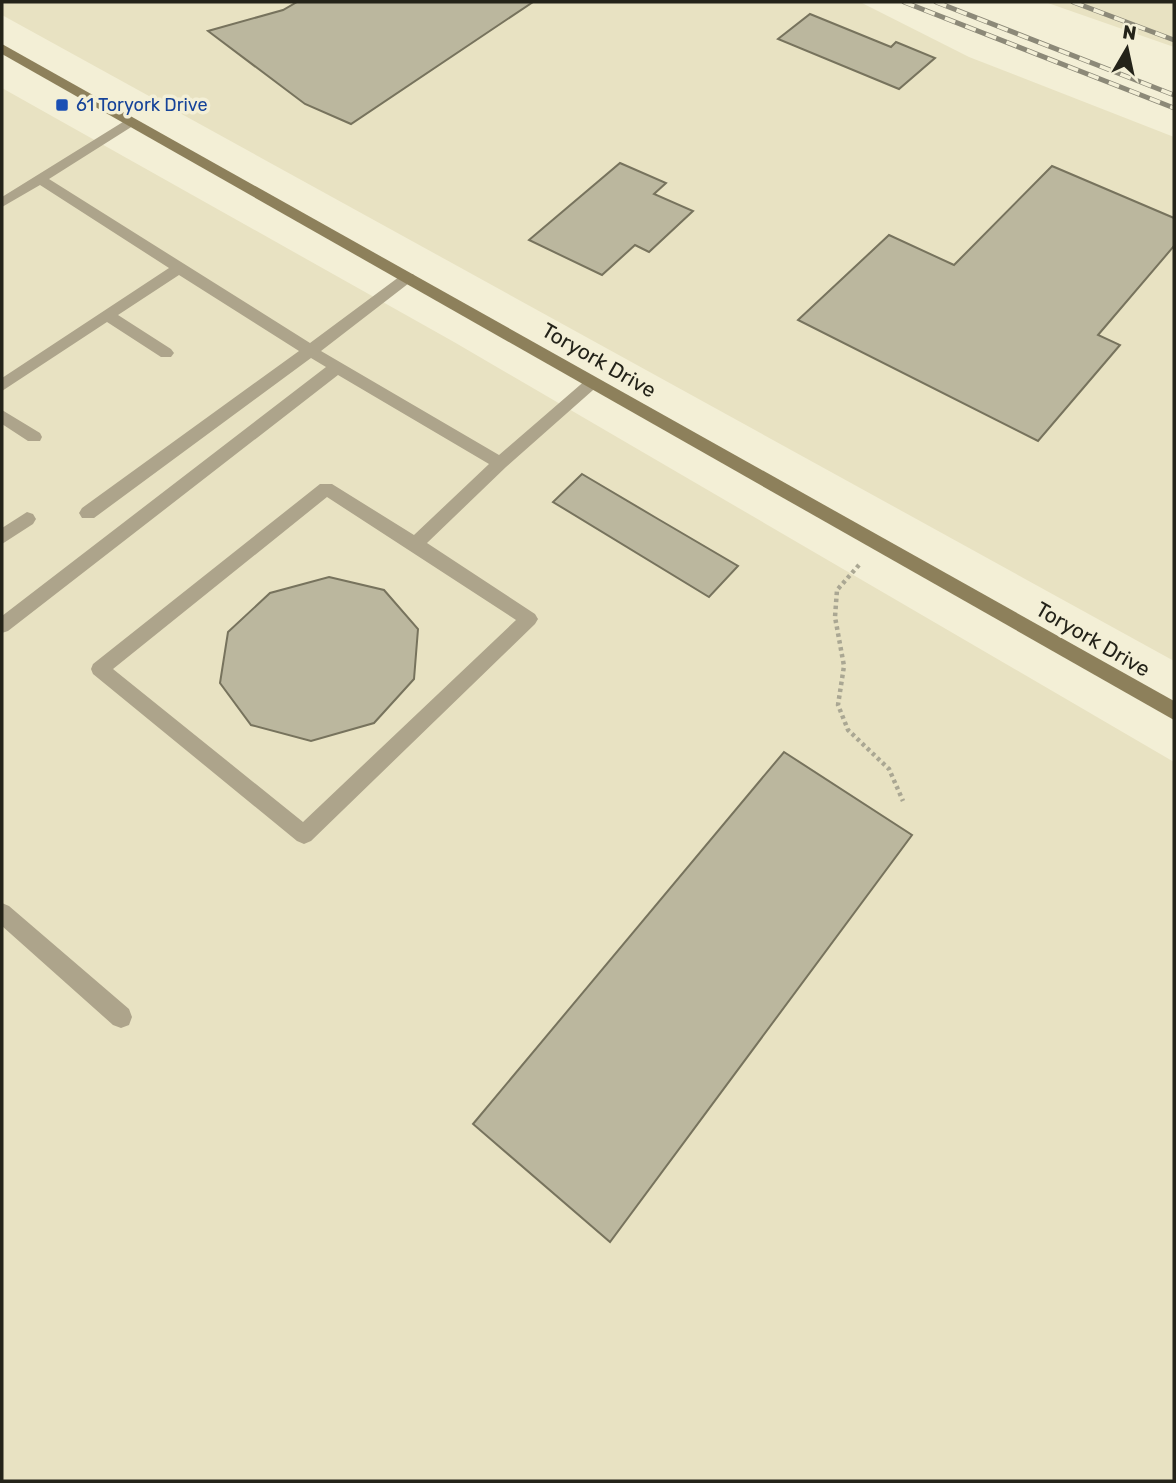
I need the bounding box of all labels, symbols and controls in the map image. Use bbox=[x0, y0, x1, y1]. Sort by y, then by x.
north arrow bbox=[1092, 14, 1162, 84]
text: N bbox=[1121, 20, 1138, 45]
place label: 61 Toryork Drive bbox=[76, 94, 208, 116]
marker: 61 Toryork Drive bbox=[54, 97, 70, 113]
street label: Toryork Drive bbox=[537, 317, 661, 403]
street label: Toryork Drive bbox=[1031, 596, 1155, 682]

